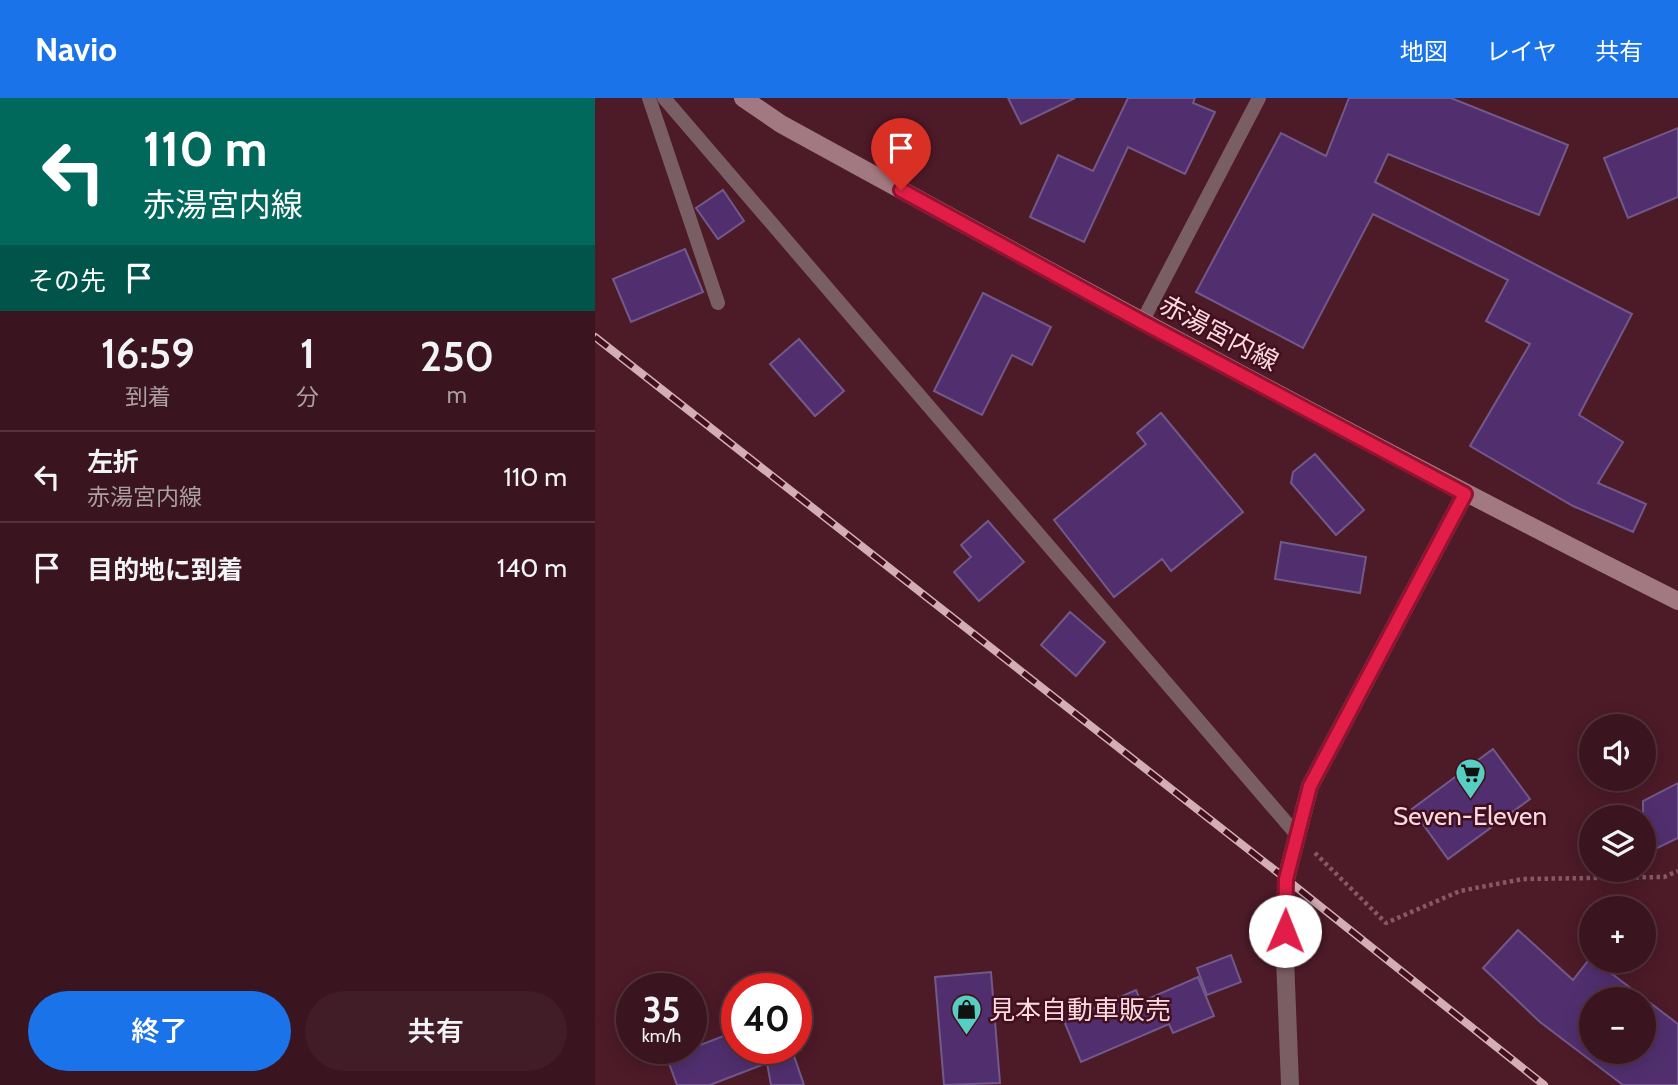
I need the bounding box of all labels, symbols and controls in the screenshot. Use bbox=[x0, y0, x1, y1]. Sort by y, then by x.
text: Navio bbox=[35, 29, 117, 69]
text: 地図 bbox=[1400, 37, 1448, 66]
text: レイヤ bbox=[1486, 37, 1557, 66]
text: 共有 bbox=[1595, 37, 1643, 66]
pin bbox=[871, 118, 931, 190]
text: 110 m bbox=[143, 119, 267, 178]
icon: left bbox=[28, 126, 119, 217]
icon: arrive bbox=[882, 129, 920, 167]
text: 赤湯宮内線 bbox=[143, 185, 303, 224]
icon: arrive bbox=[120, 259, 158, 297]
text: その先 bbox=[28, 265, 106, 297]
street label: 赤湯宮内線 bbox=[1154, 288, 1284, 378]
text: 16:59 bbox=[101, 327, 195, 379]
text: 1 bbox=[300, 327, 315, 379]
text: 250 bbox=[420, 330, 494, 382]
text: m bbox=[447, 381, 467, 409]
text: 到着 bbox=[125, 383, 171, 411]
text: 分 bbox=[296, 383, 319, 411]
text: 左折 bbox=[87, 446, 139, 478]
icon: left bbox=[28, 458, 66, 496]
text: 110 m bbox=[503, 461, 567, 493]
text: 赤湯宮内線 bbox=[87, 483, 202, 511]
icon: arrive bbox=[28, 549, 66, 587]
text: 140 m bbox=[497, 552, 567, 584]
text: 目的地に到着 bbox=[87, 554, 243, 586]
map controls bbox=[1579, 714, 1656, 1064]
button: sound bbox=[1579, 714, 1656, 791]
supermarket icon: Seven-Eleven bbox=[1453, 756, 1487, 800]
place label: Seven-Eleven bbox=[1393, 800, 1547, 832]
button: layers bbox=[1579, 805, 1656, 882]
position arrow bbox=[1248, 894, 1322, 968]
button: + bbox=[1579, 896, 1656, 973]
speed limit sign: 40 bbox=[721, 973, 812, 1064]
button: − bbox=[1579, 987, 1656, 1064]
text: 35 bbox=[643, 988, 680, 1031]
button: 終了 bbox=[28, 991, 291, 1071]
button: 共有 bbox=[305, 991, 567, 1071]
shop icon: 見本自動車販売 bbox=[949, 993, 983, 1037]
place label: 見本自動車販売 bbox=[989, 994, 1171, 1026]
text: km/h bbox=[642, 1025, 681, 1047]

